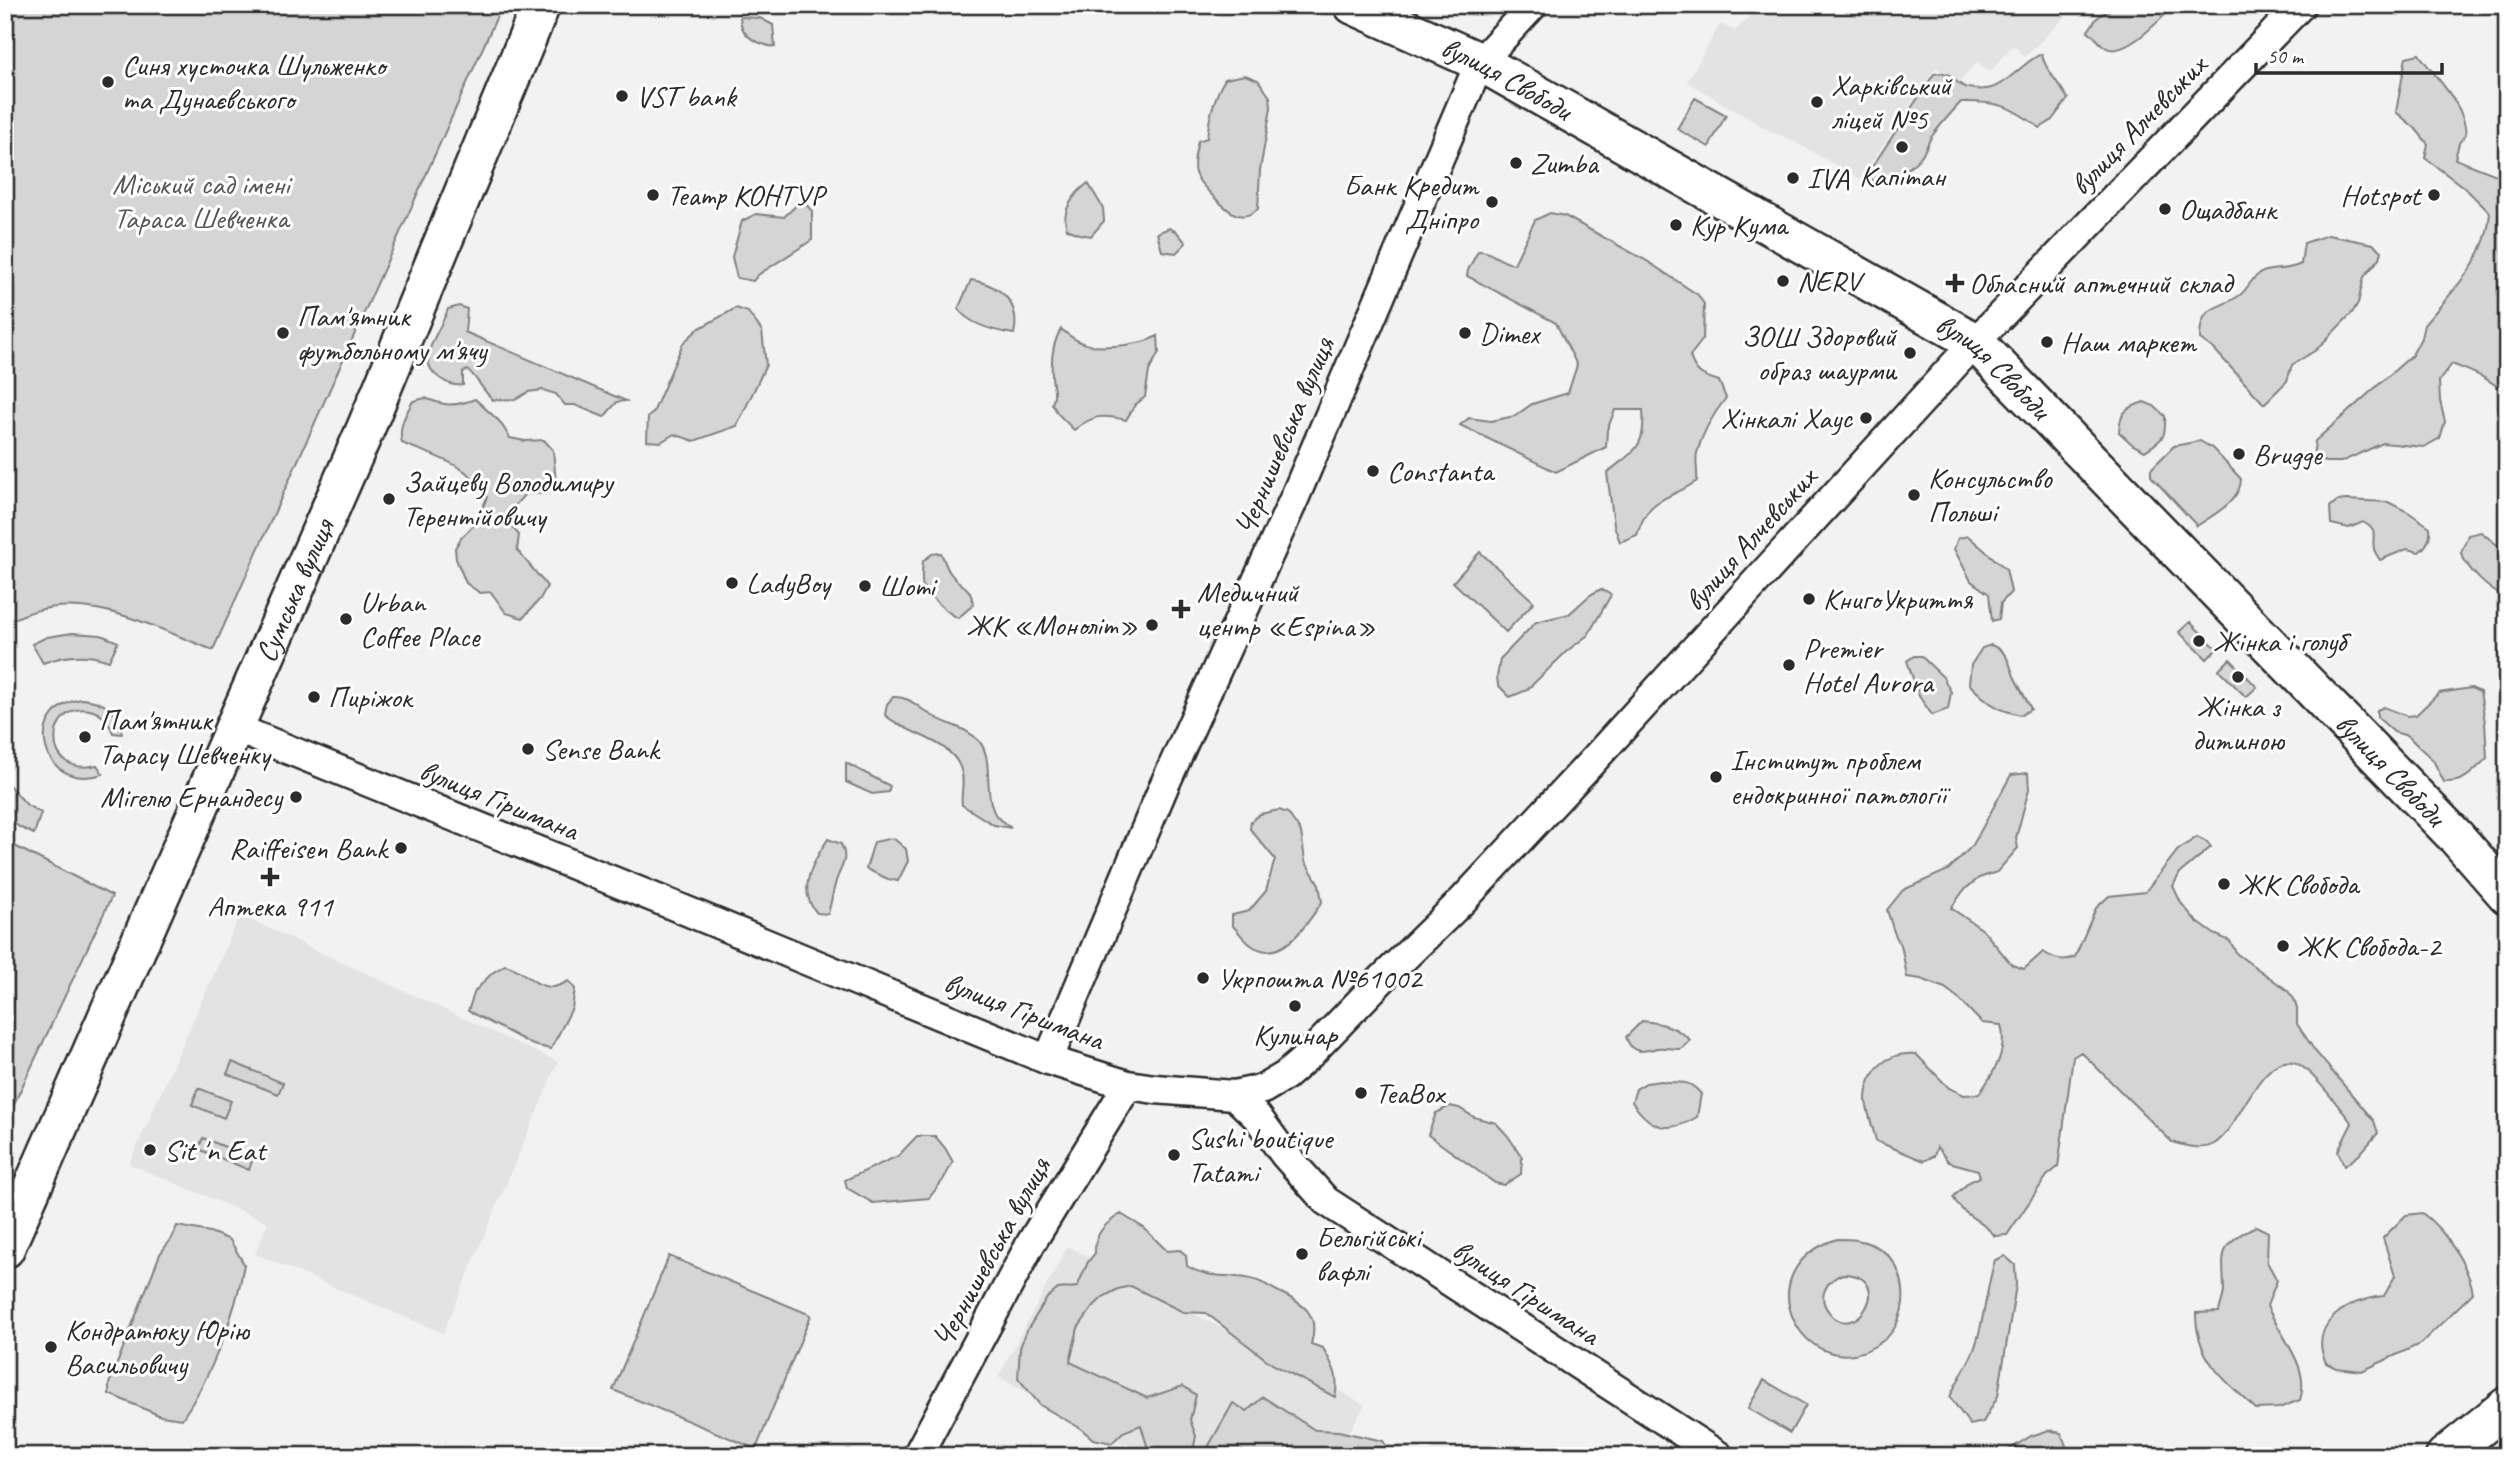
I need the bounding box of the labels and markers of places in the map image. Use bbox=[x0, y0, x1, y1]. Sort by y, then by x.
place label: Синя хусточка Шульженко та Дунаєвського bbox=[122, 46, 389, 118]
place label: Харківський ліцей №5 bbox=[1831, 66, 1953, 138]
marker: Синя хусточка Шульженко та Дунаєвського bbox=[100, 74, 116, 90]
place label: VST bank bbox=[636, 77, 738, 115]
marker: VST bank bbox=[614, 88, 630, 104]
marker: Харківський ліцей №5 bbox=[1809, 94, 1825, 110]
marker: Капітан bbox=[1894, 139, 1910, 155]
place label: Zumba bbox=[1530, 144, 1600, 182]
marker: Zumba bbox=[1508, 155, 1524, 171]
place label: Капітан bbox=[1859, 157, 1947, 195]
place label: IVA bbox=[1807, 159, 1850, 197]
place label: Банк Кредит Дніпро bbox=[1344, 166, 1480, 238]
marker: IVA bbox=[1785, 170, 1801, 186]
place label: Театр КОНТУР bbox=[667, 176, 828, 214]
place label: Hotspot bbox=[2341, 176, 2423, 214]
marker: Театр КОНТУР bbox=[645, 187, 661, 203]
marker: Hotspot bbox=[2426, 187, 2442, 203]
place label: Ощадбанк bbox=[2179, 190, 2278, 228]
marker: Банк Кредит Дніпро bbox=[1484, 194, 1500, 210]
marker: Ощадбанк bbox=[2157, 201, 2173, 217]
place label: Кур Кума bbox=[1690, 206, 1789, 244]
marker: Кур Кума bbox=[1668, 217, 1684, 233]
place label: NERV bbox=[1797, 262, 1865, 300]
place label: Обласний аптечний склад bbox=[1969, 264, 2235, 302]
marker: NERV bbox=[1775, 273, 1791, 289]
marker: Обласний аптечний склад bbox=[1947, 275, 1963, 291]
place label: Пам'ятник футбольному м'ячу bbox=[297, 297, 488, 369]
place label: Dimex bbox=[1479, 314, 1542, 352]
place label: ЗОШ Здоровий образ шаурми bbox=[1742, 317, 1898, 389]
place label: Наш маркет bbox=[2061, 323, 2198, 361]
marker: Пам'ятник футбольному м'ячу bbox=[275, 325, 291, 341]
marker: Dimex bbox=[1457, 325, 1473, 341]
marker: Наш маркет bbox=[2039, 334, 2055, 350]
marker: ЗОШ Здоровий образ шаурми bbox=[1902, 345, 1918, 361]
place label: Хінкалі Хаус bbox=[1721, 399, 1853, 437]
marker: Хінкалі Хаус bbox=[1858, 410, 1874, 426]
place label: Brugge bbox=[2253, 435, 2324, 473]
marker: Brugge bbox=[2231, 446, 2247, 462]
place label: Constanta bbox=[1387, 452, 1496, 490]
place label: Консульство Польші bbox=[1928, 459, 2053, 531]
place label: Зайцеву Володимиру Терентійовичу bbox=[403, 463, 615, 535]
marker: Constanta bbox=[1365, 463, 1381, 479]
marker: Консульство Польші bbox=[1906, 487, 1922, 503]
marker: Зайцеву Володимиру Терентійовичу bbox=[381, 491, 397, 507]
place label: LadyBoy bbox=[746, 564, 833, 602]
place label: Шоті bbox=[879, 567, 938, 605]
place label: Медичний центр «Espina» bbox=[1197, 573, 1376, 645]
marker: LadyBoy bbox=[724, 575, 740, 591]
marker: Шоті bbox=[857, 578, 873, 594]
place label: КнигоУкриття bbox=[1823, 580, 1973, 618]
place label: Urban Coffee Place bbox=[360, 583, 481, 655]
marker: КнигоУкриття bbox=[1801, 591, 1817, 607]
marker: Медичний центр «Espina» bbox=[1171, 599, 1191, 619]
place label: ЖК «Моноліт» bbox=[966, 606, 1138, 644]
marker: Urban Coffee Place bbox=[338, 611, 354, 627]
marker: ЖК «Моноліт» bbox=[1144, 617, 1160, 633]
place label: Жінка і голуб bbox=[2213, 622, 2352, 660]
place label: Premier Hotel Aurora bbox=[1803, 629, 1935, 701]
marker: Жінка і голуб bbox=[2191, 633, 2207, 649]
marker: Premier Hotel Aurora bbox=[1781, 657, 1797, 673]
marker: Жінка з дитиною bbox=[2230, 669, 2246, 685]
place label: Пиріжок bbox=[328, 678, 414, 716]
place label: Жінка з дитиною bbox=[2192, 687, 2286, 759]
marker: Пиріжок bbox=[306, 689, 322, 705]
place label: Пам'ятник Тарасу Шевченку bbox=[99, 701, 272, 773]
marker: Пам'ятник Тарасу Шевченку bbox=[77, 729, 93, 745]
place label: Sense Bank bbox=[542, 730, 661, 768]
marker: Sense Bank bbox=[520, 741, 536, 757]
place label: Інститут проблем ендокринної патології bbox=[1730, 741, 1951, 813]
marker: Інститут проблем ендокринної патології bbox=[1708, 769, 1724, 785]
place label: Мігелю Ернандесу bbox=[100, 778, 284, 816]
marker: Мігелю Ернандесу bbox=[288, 789, 304, 805]
place label: Raiffeisen Bank bbox=[229, 829, 389, 867]
marker: Raiffeisen Bank bbox=[393, 840, 409, 856]
place label: ЖК Свобода bbox=[2238, 865, 2361, 903]
marker: Аптека 911 bbox=[262, 869, 278, 885]
marker: ЖК Свобода bbox=[2216, 876, 2232, 892]
place label: Аптека 911 bbox=[207, 887, 334, 925]
place label: ЖК Свобода-2 bbox=[2297, 927, 2443, 965]
marker: ЖК Свобода-2 bbox=[2275, 938, 2291, 954]
place label: Укрпошта №61002 bbox=[1217, 959, 1424, 997]
marker: Укрпошта №61002 bbox=[1195, 970, 1211, 986]
marker: Кулинар bbox=[1287, 998, 1303, 1014]
place label: Кулинар bbox=[1253, 1016, 1338, 1054]
place label: TeaBox bbox=[1375, 1074, 1447, 1112]
marker: TeaBox bbox=[1353, 1085, 1369, 1101]
place label: Sushi boutique Tatami bbox=[1188, 1119, 1334, 1191]
place label: Sit 'n Eat bbox=[164, 1131, 268, 1169]
marker: Sit 'n Eat bbox=[142, 1142, 158, 1158]
marker: Sushi boutique Tatami bbox=[1166, 1147, 1182, 1163]
place label: Бельгійські вафлі bbox=[1316, 1218, 1424, 1290]
marker: Бельгійські вафлі bbox=[1294, 1246, 1310, 1262]
place label: Кондратюку Юрію Васильовичу bbox=[65, 1311, 251, 1383]
marker: Кондратюку Юрію Васильовичу bbox=[43, 1339, 59, 1355]

